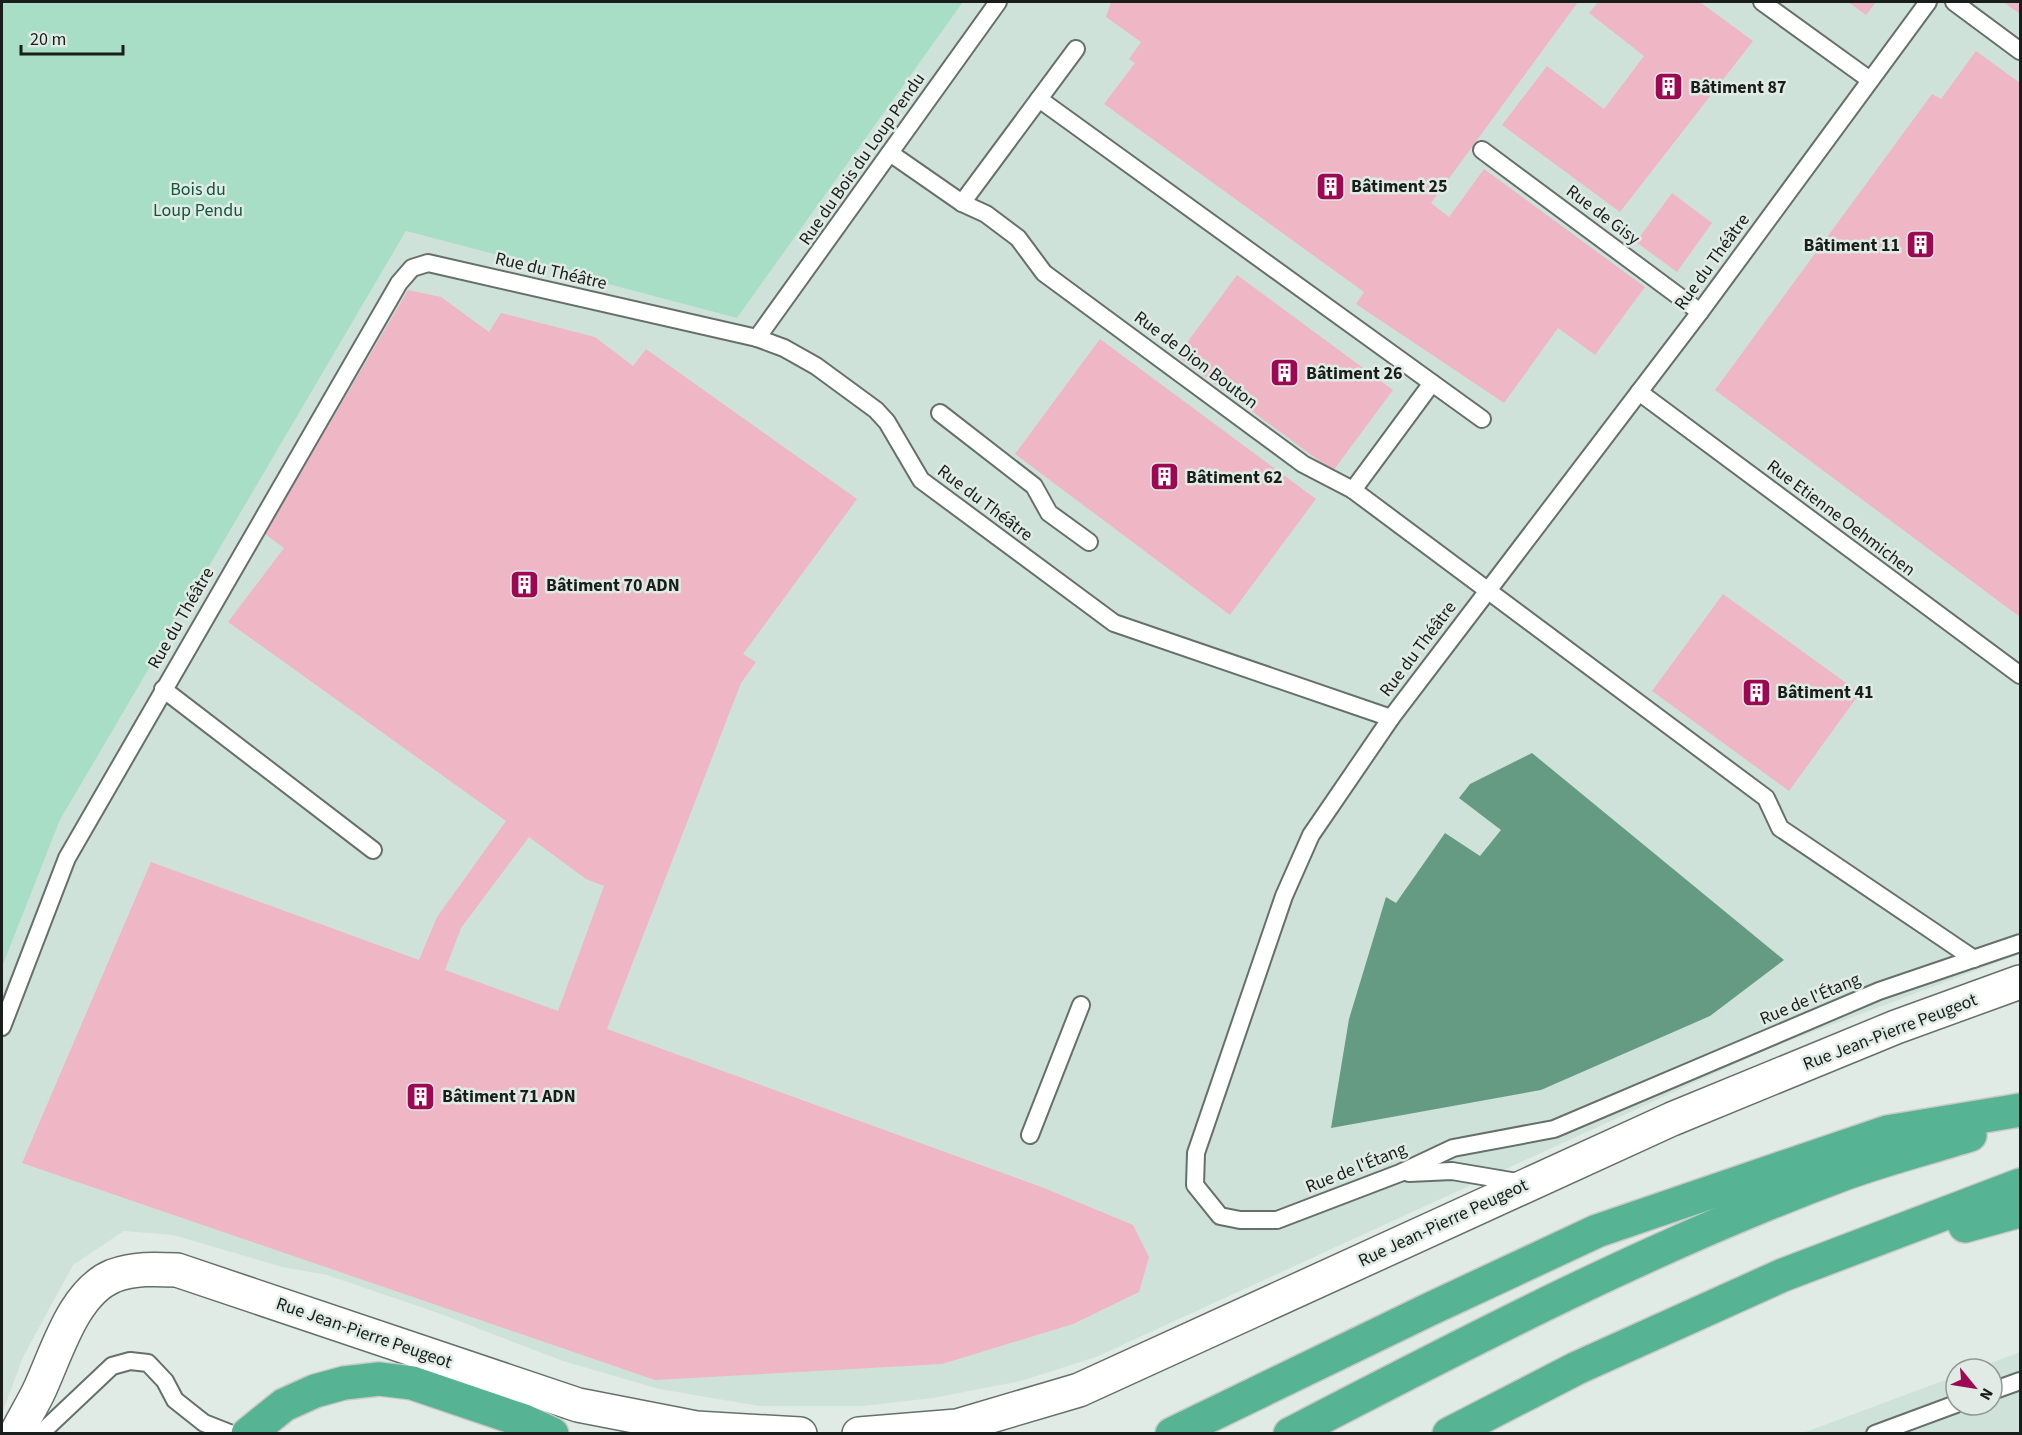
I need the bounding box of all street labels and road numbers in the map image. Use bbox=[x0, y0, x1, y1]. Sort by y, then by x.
street label: Rue du Bois du Loup Pendu bbox=[793, 68, 931, 250]
street label: Rue de Gisy bbox=[1561, 179, 1646, 251]
street label: Rue du Théâtre bbox=[1668, 208, 1756, 315]
street label: Rue du Théâtre bbox=[493, 246, 609, 296]
street label: Rue de Dion Bouton bbox=[1129, 305, 1263, 415]
street label: Rue Etienne Oehmichen bbox=[1762, 454, 1920, 582]
street label: Rue du Théâtre bbox=[932, 459, 1038, 547]
street label: Rue du Théâtre bbox=[142, 562, 220, 674]
street label: Rue du Théâtre bbox=[1374, 596, 1462, 702]
street label: Rue de l'Étang bbox=[1756, 967, 1864, 1031]
street label: Rue Jean-Pierre Peugeot bbox=[1799, 987, 1981, 1077]
street label: Rue de l'Étang bbox=[1302, 1136, 1410, 1200]
street label: Rue Jean-Pierre Peugeot bbox=[1354, 1173, 1532, 1273]
street label: Rue Jean-Pierre Peugeot bbox=[273, 1291, 455, 1375]

